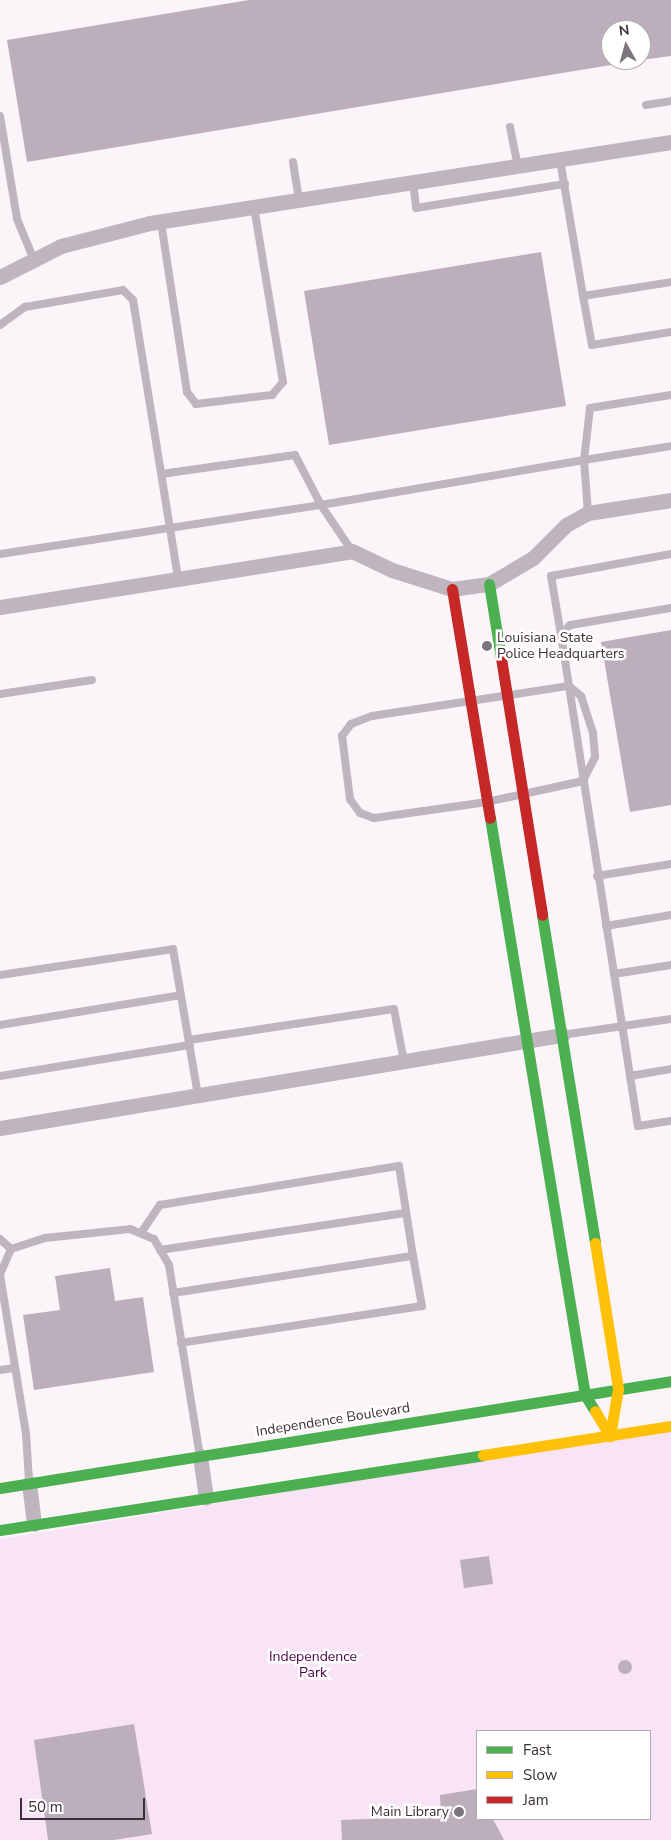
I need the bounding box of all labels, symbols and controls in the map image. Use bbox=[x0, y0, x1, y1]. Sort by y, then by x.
north arrow bbox=[601, 20, 651, 70]
text: N bbox=[618, 21, 631, 41]
place label: Louisiana State Police Headquarters bbox=[497, 630, 625, 662]
marker: Louisiana State Police Headquarters bbox=[481, 640, 493, 652]
street label: Independence Boulevard bbox=[255, 1400, 411, 1440]
park label: Independence Park bbox=[269, 1649, 357, 1681]
legend bbox=[476, 1730, 651, 1820]
text: Fast bbox=[523, 1740, 551, 1760]
text: Slow bbox=[523, 1765, 557, 1785]
scale bar bbox=[22, 1788, 148, 1820]
text: Jam bbox=[523, 1790, 549, 1810]
text: 50 m bbox=[28, 1797, 63, 1817]
place label: Main Library bbox=[371, 1804, 449, 1820]
marker: Main Library bbox=[453, 1806, 465, 1818]

